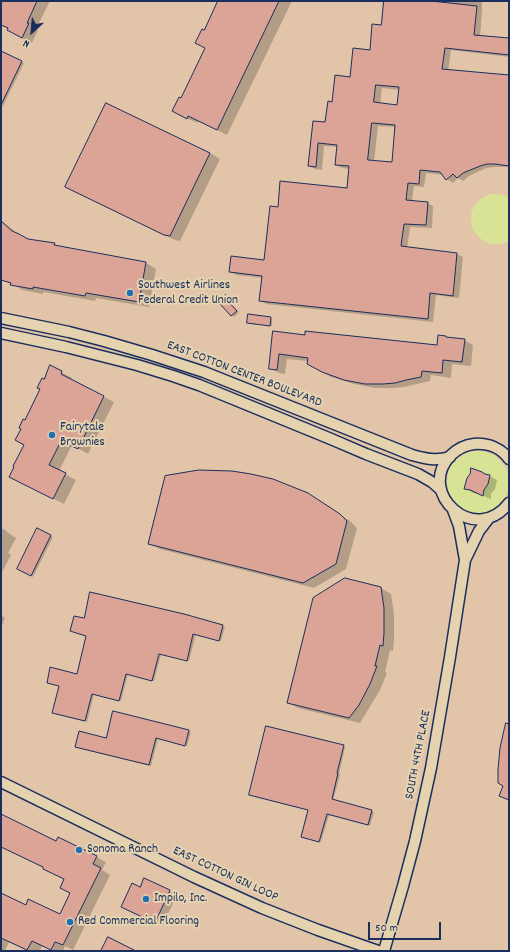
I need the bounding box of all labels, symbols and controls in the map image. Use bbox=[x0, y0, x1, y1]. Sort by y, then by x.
north arrow bbox=[12, 12, 52, 52]
text: N bbox=[21, 34, 33, 51]
place label: Southwest Airlines Federal Credit Union bbox=[138, 278, 238, 309]
marker: Southwest Airlines Federal Credit Union bbox=[125, 288, 135, 298]
street label: EAST COTTON CENTER BOULEVARD bbox=[164, 338, 324, 412]
place label: Fairytale Brownies bbox=[60, 420, 105, 451]
marker: Fairytale Brownies bbox=[47, 430, 57, 440]
street label: SOUTH 44TH PLACE bbox=[403, 709, 435, 801]
place label: Sonoma Ranch bbox=[87, 842, 158, 858]
street label: EAST COTTON GIN LOOP bbox=[170, 844, 280, 906]
marker: Sonoma Ranch bbox=[74, 845, 84, 855]
place label: Impilo, Inc. bbox=[154, 891, 207, 907]
marker: Impilo, Inc. bbox=[141, 894, 151, 904]
place label: Red Commercial Flooring bbox=[78, 914, 199, 930]
scale bar bbox=[370, 914, 443, 940]
marker: Red Commercial Flooring bbox=[65, 917, 75, 927]
text: 50 m bbox=[375, 920, 398, 937]

